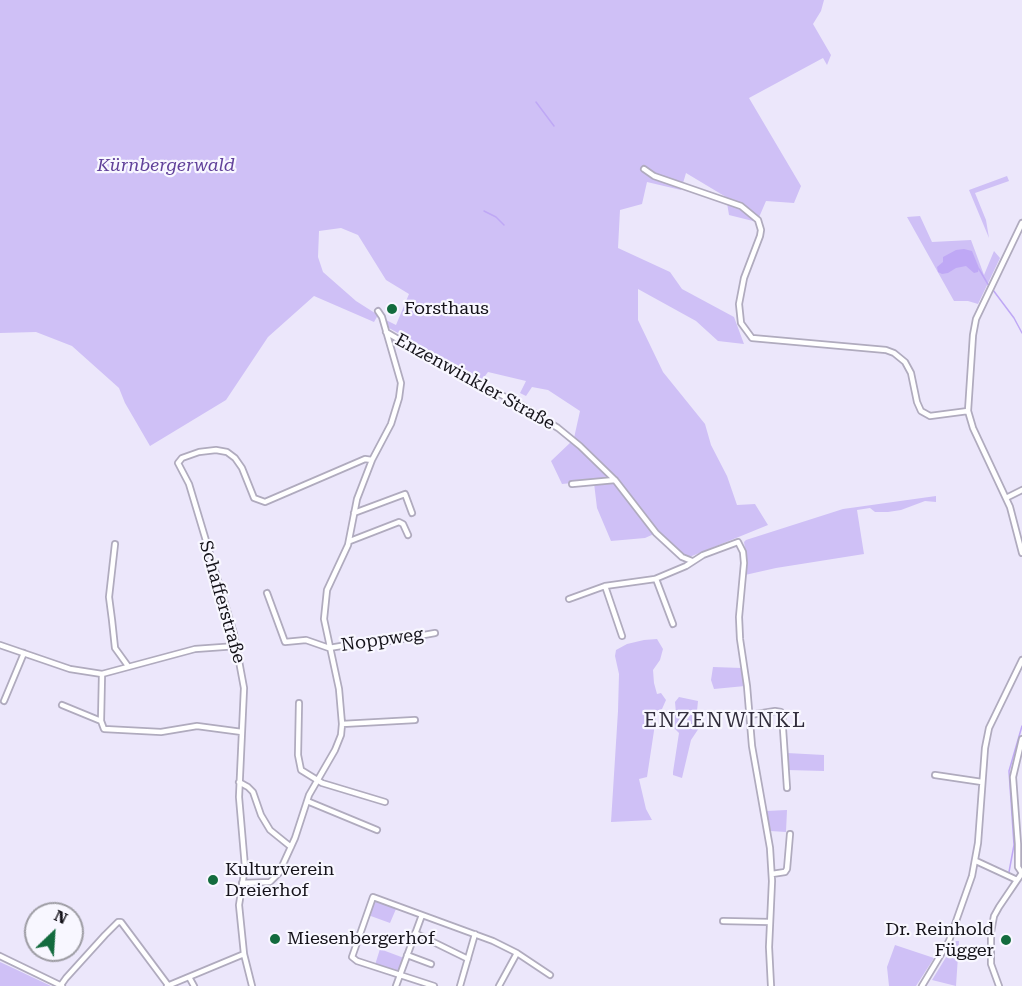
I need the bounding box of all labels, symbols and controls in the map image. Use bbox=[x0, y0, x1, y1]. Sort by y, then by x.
park label: Kürnbergerwald bbox=[97, 155, 235, 177]
place label: Forsthaus bbox=[404, 298, 489, 320]
marker: Forsthaus bbox=[385, 302, 399, 316]
street label: Enzenwinkler Straße bbox=[391, 329, 559, 435]
street label: Schafferstraße bbox=[194, 538, 250, 666]
street label: Noppweg bbox=[339, 624, 425, 656]
district label: ENZENWINKL bbox=[644, 708, 806, 734]
place label: Kulturverein Dreierhof bbox=[225, 859, 334, 902]
marker: Kulturverein Dreierhof bbox=[206, 873, 220, 887]
north arrow bbox=[24, 902, 84, 962]
text: N bbox=[51, 906, 71, 928]
place label: Dr. Reinhold Függer bbox=[885, 919, 994, 962]
place label: Miesenbergerhof bbox=[287, 928, 435, 950]
marker: Miesenbergerhof bbox=[268, 932, 282, 946]
marker: Dr. Reinhold Függer bbox=[999, 933, 1013, 947]

